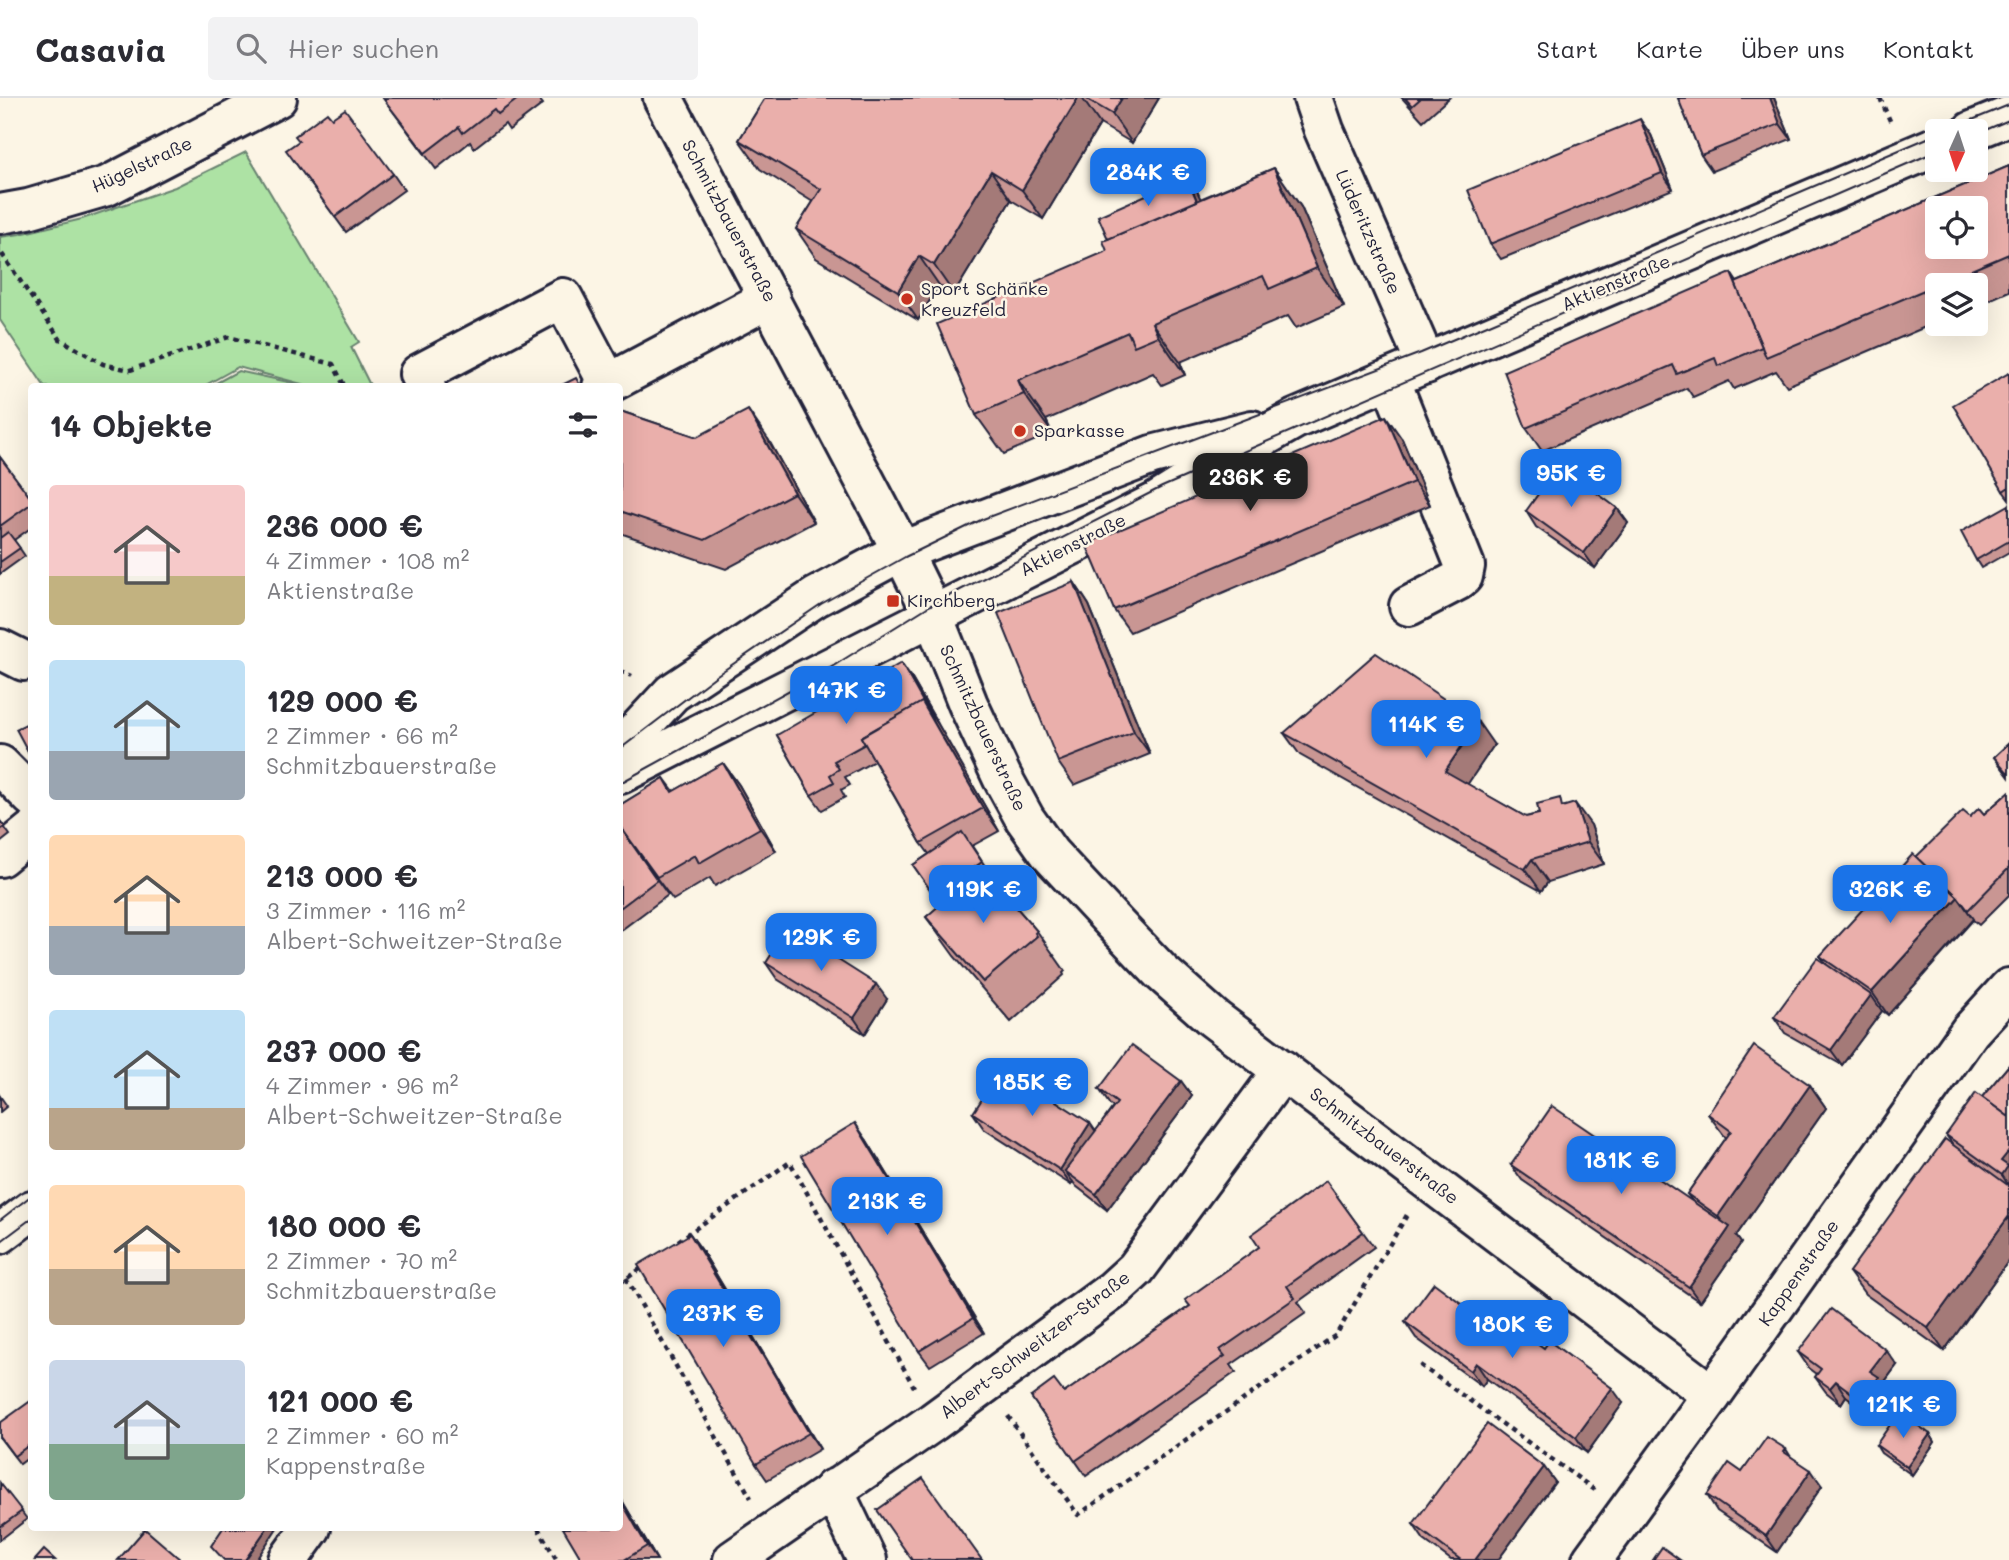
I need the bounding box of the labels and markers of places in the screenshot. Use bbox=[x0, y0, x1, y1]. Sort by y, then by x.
pin: 284K € bbox=[1091, 148, 1205, 208]
place label: Sport Schänke Kreuzfeld bbox=[921, 276, 1048, 321]
marker: Sport Schänke Kreuzfeld bbox=[899, 291, 915, 307]
place label: Sparkasse bbox=[1034, 418, 1125, 442]
marker: Sparkasse bbox=[1012, 423, 1028, 439]
pin: 95K € bbox=[1522, 450, 1620, 509]
pin: 236K € bbox=[1193, 454, 1307, 513]
place label: Kirchberg bbox=[907, 588, 995, 612]
marker: Kirchberg bbox=[885, 593, 901, 609]
pin: 147K € bbox=[789, 666, 903, 726]
pin: 114K € bbox=[1369, 700, 1483, 760]
pin: 119K € bbox=[926, 866, 1040, 925]
pin: 326K € bbox=[1833, 866, 1947, 925]
pin: 129K € bbox=[764, 914, 878, 973]
pin: 185K € bbox=[975, 1058, 1089, 1118]
pin: 181K € bbox=[1564, 1136, 1678, 1196]
pin: 213K € bbox=[830, 1178, 944, 1237]
pin: 237K € bbox=[666, 1290, 780, 1349]
pin: 180K € bbox=[1455, 1300, 1569, 1360]
pin: 121K € bbox=[1846, 1380, 1960, 1440]

